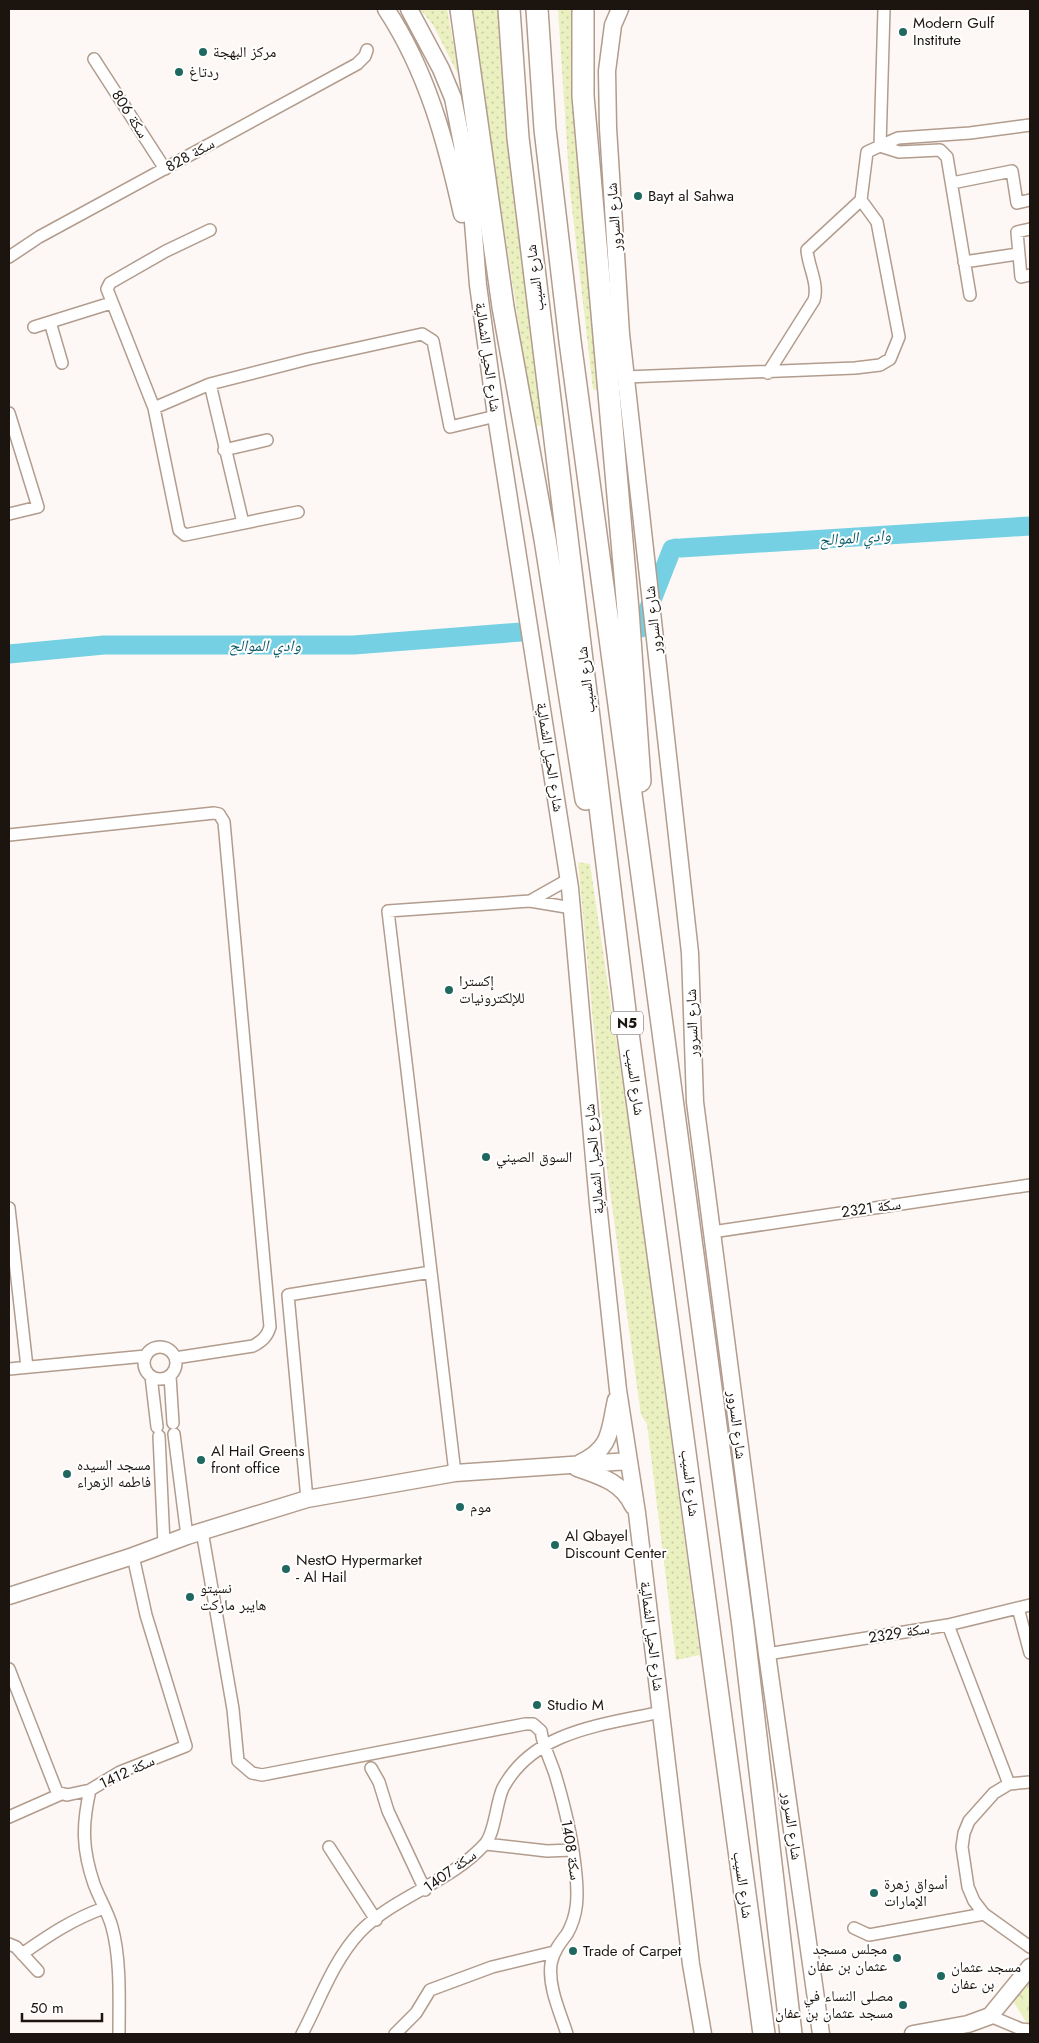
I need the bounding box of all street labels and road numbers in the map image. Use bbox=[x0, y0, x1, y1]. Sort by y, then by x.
street label: سكة 806 bbox=[106, 85, 154, 143]
street label: سكة 828 bbox=[162, 132, 219, 177]
street label: شارع السرور bbox=[601, 182, 627, 253]
street label: شارع السيب bbox=[520, 243, 550, 313]
street label: شارع الحيل الشمالية bbox=[469, 301, 507, 413]
street label: شارع السرور bbox=[638, 585, 668, 656]
street label: شارع السيب bbox=[571, 645, 601, 715]
street label: شارع الحيل الشمالية bbox=[530, 701, 570, 813]
street label: شارع السرور bbox=[680, 988, 704, 1059]
road number: N5 bbox=[611, 1011, 643, 1034]
street label: شارع السيب bbox=[619, 1047, 651, 1117]
street label: شارع الحيل الشمالية bbox=[578, 1103, 610, 1215]
street label: سكة 2321 bbox=[840, 1193, 902, 1223]
street label: شارع السرور bbox=[722, 1389, 752, 1460]
street label: شارع السيب bbox=[675, 1448, 705, 1518]
street label: شارع الحيل الشمالية bbox=[634, 1580, 670, 1692]
street label: سكة 2329 bbox=[867, 1617, 931, 1649]
street label: سكة 1412 bbox=[96, 1750, 158, 1794]
street label: شارع السرور bbox=[776, 1790, 808, 1862]
street label: سكة 1408 bbox=[555, 1818, 587, 1882]
street label: سكة 1407 bbox=[419, 1844, 481, 1898]
street label: شارع السيب bbox=[727, 1850, 759, 1920]

